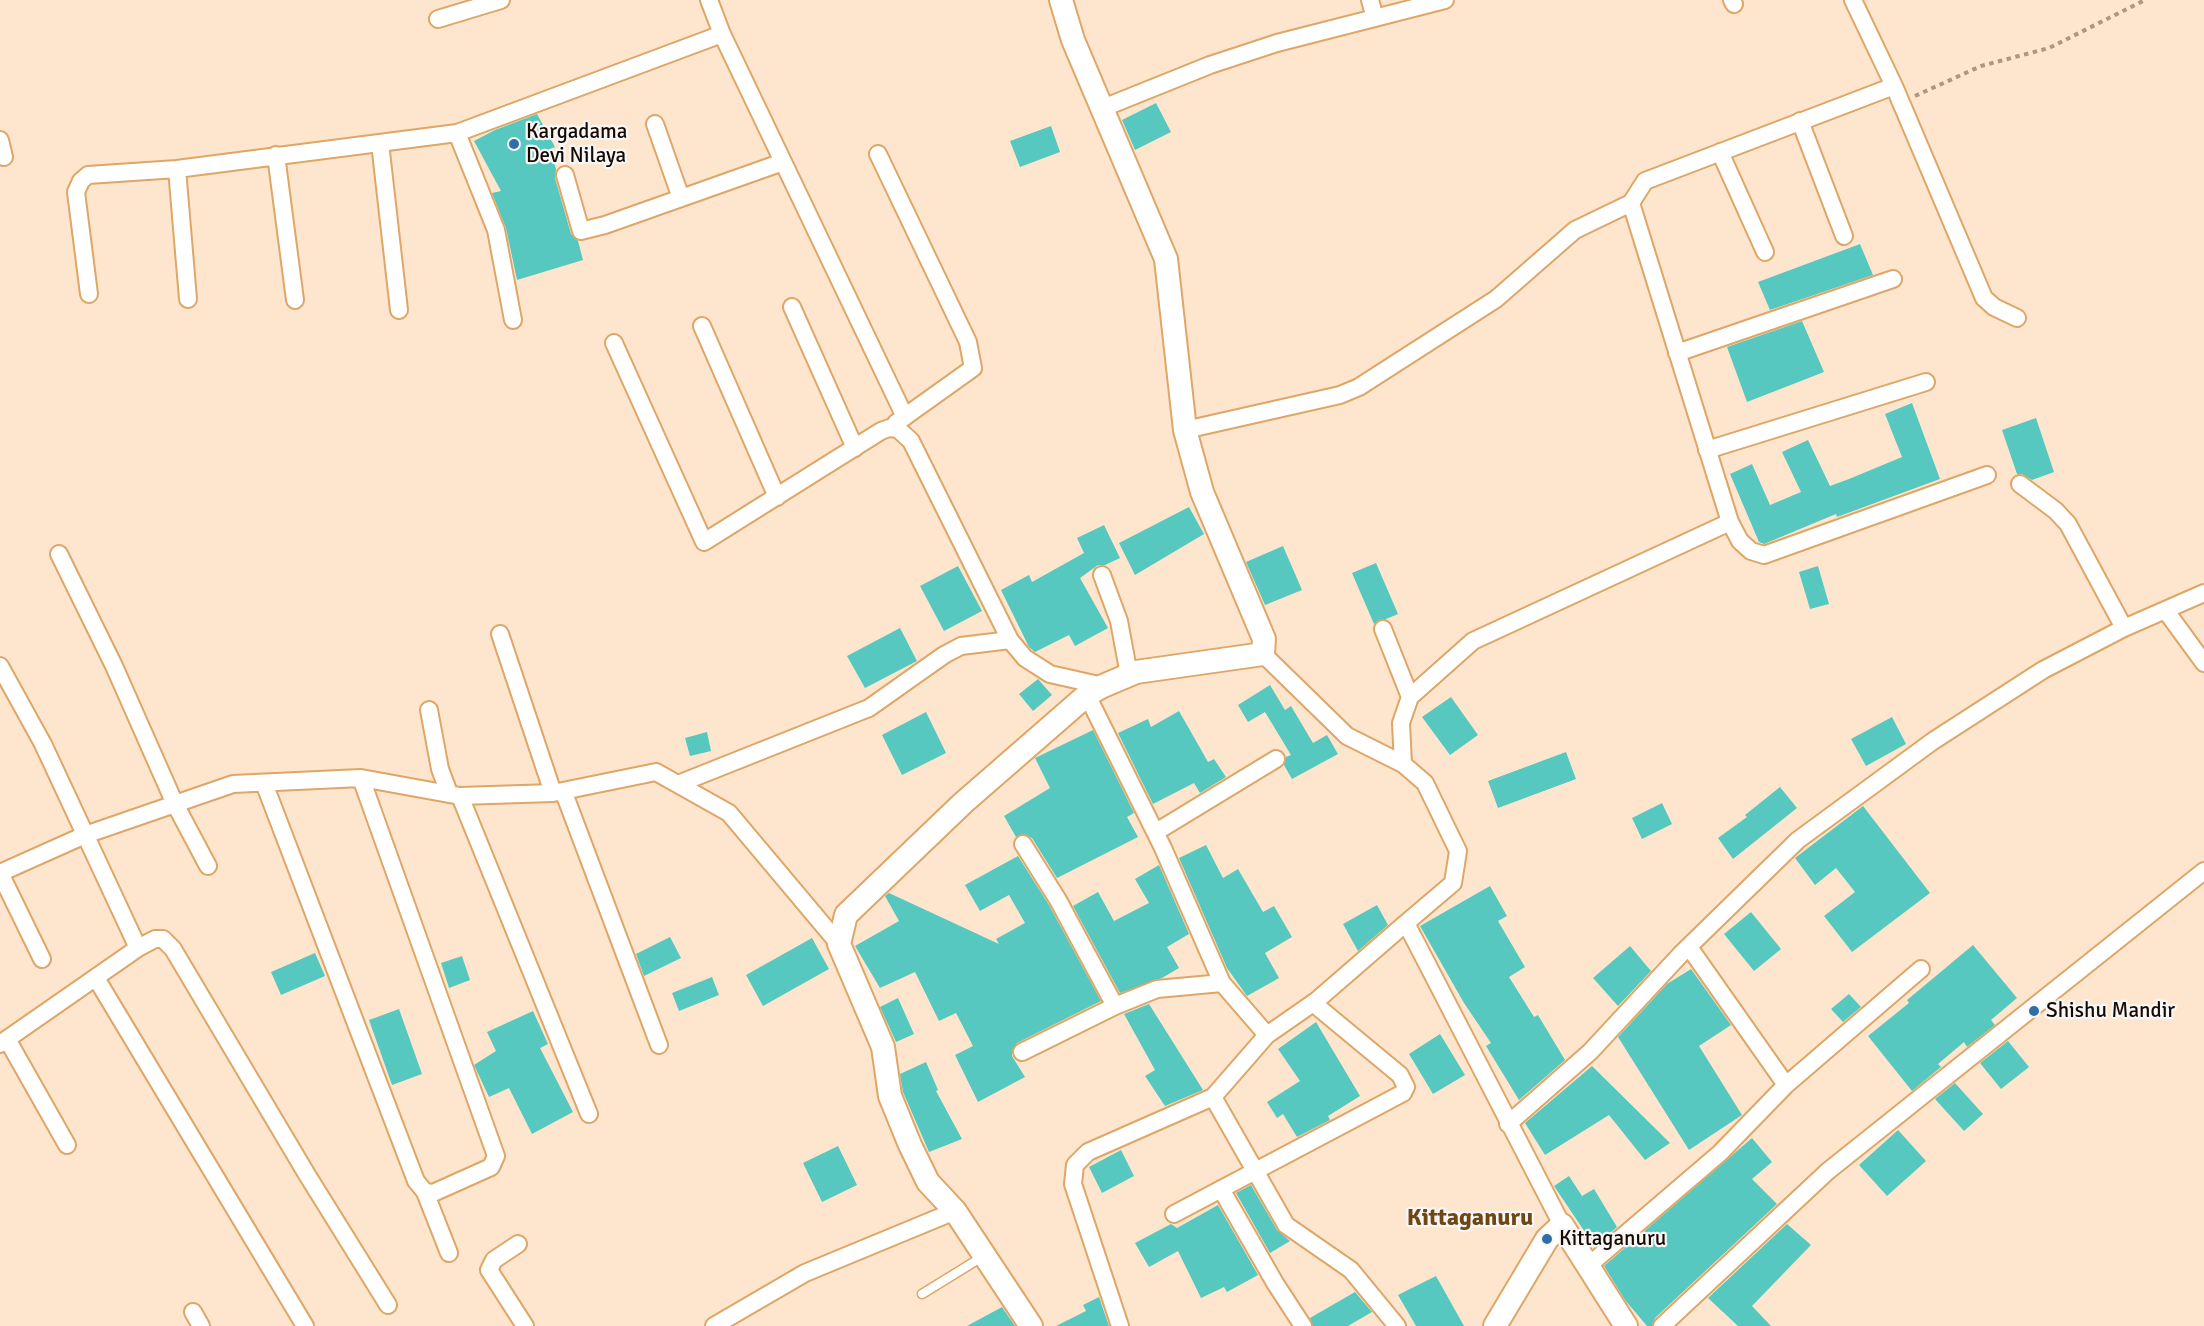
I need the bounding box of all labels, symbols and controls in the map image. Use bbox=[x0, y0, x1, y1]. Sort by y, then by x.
place label: Kargadama Devi Nilaya bbox=[526, 119, 628, 169]
marker: Kargadama Devi Nilaya bbox=[507, 137, 521, 151]
place label: Shishu Mandir bbox=[2046, 998, 2175, 1024]
marker: Shishu Mandir bbox=[2027, 1004, 2041, 1018]
district label: Kittaganuru bbox=[1407, 1205, 1533, 1233]
place label: Kittaganuru bbox=[1559, 1226, 1666, 1252]
marker: Kittaganuru bbox=[1540, 1232, 1554, 1246]

